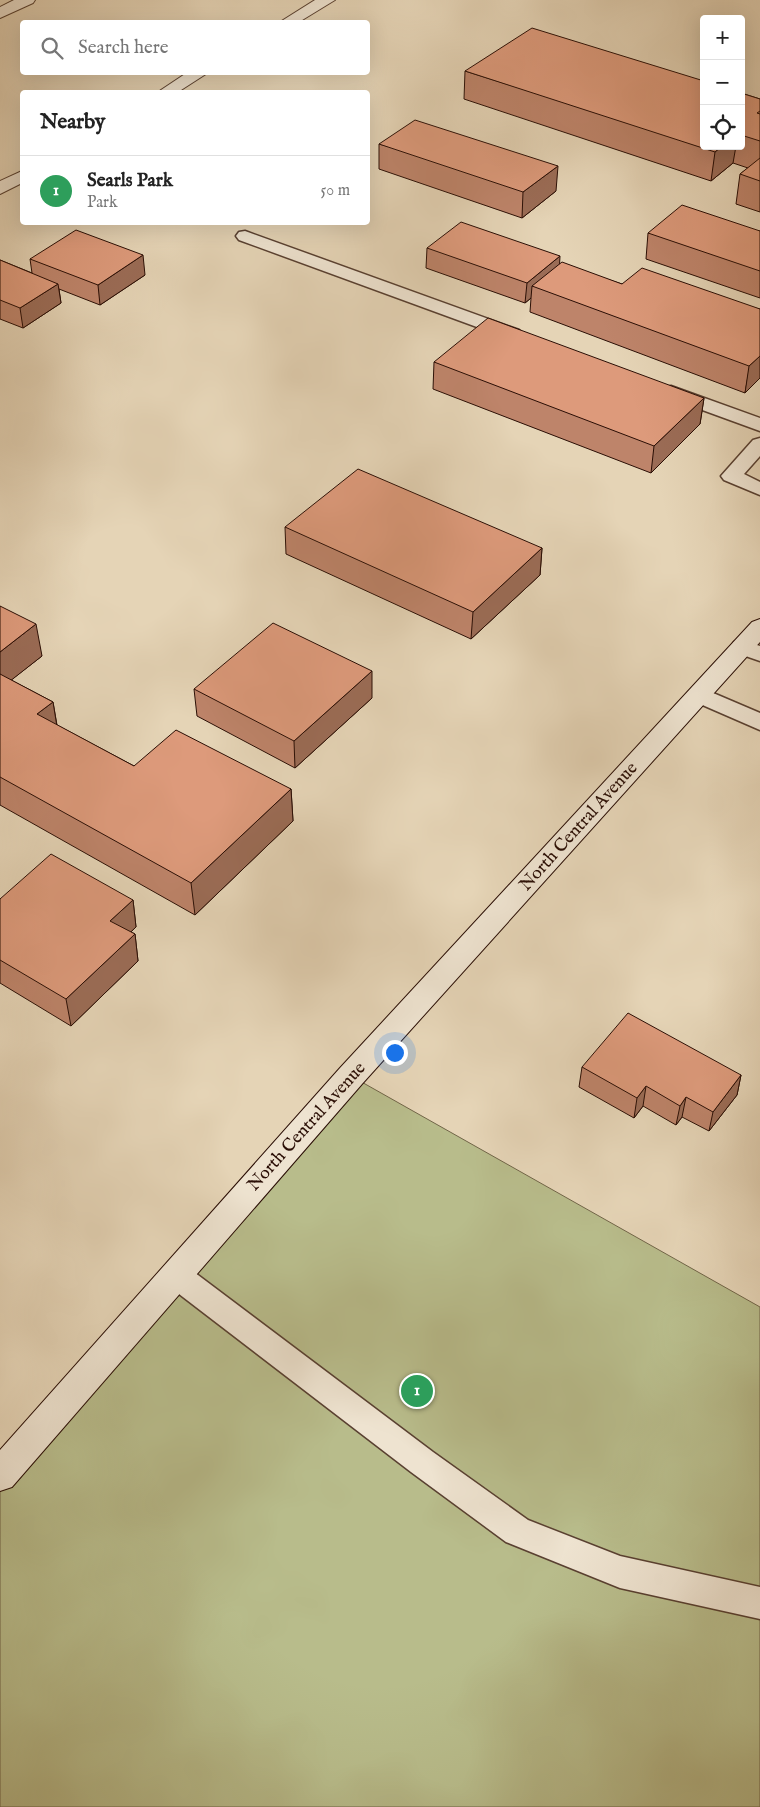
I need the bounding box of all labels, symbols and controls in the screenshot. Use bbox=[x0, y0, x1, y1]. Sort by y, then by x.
map controls bbox=[700, 15, 745, 150]
button: + bbox=[700, 15, 745, 60]
search box bbox=[20, 20, 370, 75]
icon: search bbox=[38, 34, 66, 62]
text: Search here bbox=[78, 36, 169, 60]
button: − bbox=[700, 60, 745, 105]
button: locate bbox=[700, 105, 745, 150]
text: Nearby bbox=[40, 109, 105, 136]
text: Searls Park bbox=[87, 169, 173, 193]
text: 1 bbox=[53, 181, 59, 201]
text: 50 m bbox=[321, 181, 350, 201]
text: Park bbox=[87, 193, 117, 213]
street label: North Central Avenue bbox=[515, 758, 643, 896]
your location bbox=[382, 1040, 408, 1066]
street label: North Central Avenue bbox=[243, 1058, 371, 1196]
pin: 1 bbox=[401, 1372, 433, 1410]

